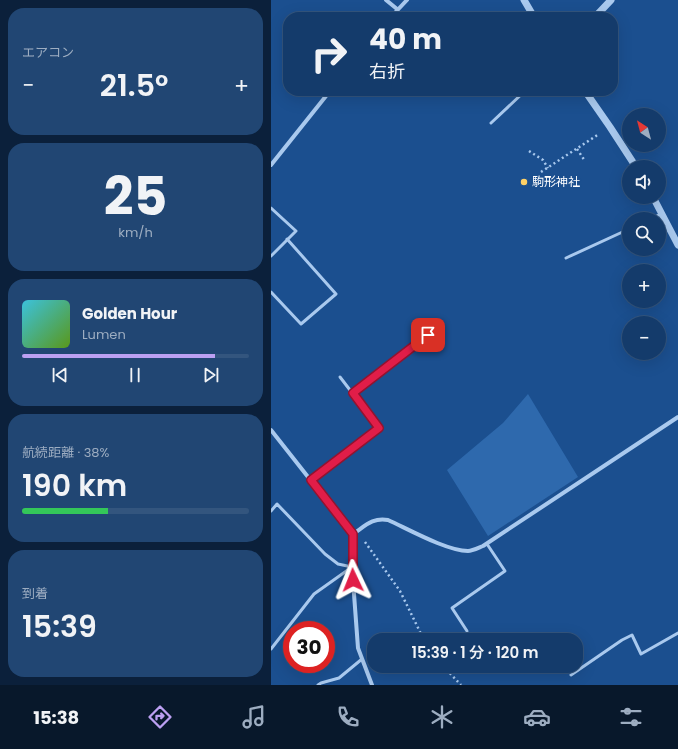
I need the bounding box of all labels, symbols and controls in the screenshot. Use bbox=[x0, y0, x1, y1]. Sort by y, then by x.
text: 40 m bbox=[369, 20, 442, 59]
icon: right bbox=[303, 28, 355, 80]
text: エアコン bbox=[22, 43, 74, 62]
text: 右折 bbox=[369, 59, 405, 84]
text: 21.5° bbox=[100, 64, 168, 107]
text: − bbox=[22, 70, 34, 101]
text: + bbox=[234, 70, 249, 101]
north arrow bbox=[622, 108, 666, 152]
map controls bbox=[622, 108, 666, 360]
text: 25 bbox=[104, 160, 167, 233]
button: sound bbox=[622, 160, 666, 204]
place label: 駒形神社 bbox=[532, 173, 580, 190]
marker: 駒形神社 bbox=[519, 177, 529, 187]
button: search bbox=[622, 212, 666, 256]
text: km/h bbox=[118, 223, 153, 242]
button: + bbox=[622, 264, 666, 308]
text: Golden Hour bbox=[82, 303, 177, 324]
button: − bbox=[622, 316, 666, 360]
pin bbox=[411, 318, 445, 352]
icon: arrive bbox=[417, 324, 439, 346]
text: Lumen bbox=[82, 325, 126, 344]
icon: previous bbox=[49, 364, 71, 386]
icon: pause bbox=[124, 364, 146, 386]
icon: next bbox=[200, 364, 222, 386]
text: 航続距離 · 38% bbox=[22, 443, 109, 462]
text: 190 km bbox=[22, 464, 127, 507]
position arrow bbox=[332, 559, 374, 601]
text: 到着 bbox=[22, 584, 48, 603]
text: 15:39 bbox=[22, 605, 97, 648]
speed limit sign: 30 bbox=[283, 621, 335, 673]
text: 15:39 · 1 分 · 120 m bbox=[412, 642, 538, 663]
icon: directions bbox=[146, 703, 174, 731]
icon: music bbox=[240, 703, 268, 731]
icon: phone bbox=[334, 703, 362, 731]
icon: climate bbox=[428, 703, 456, 731]
icon: car bbox=[523, 703, 551, 731]
icon: filters bbox=[617, 703, 645, 731]
text: 15:38 bbox=[33, 705, 79, 730]

